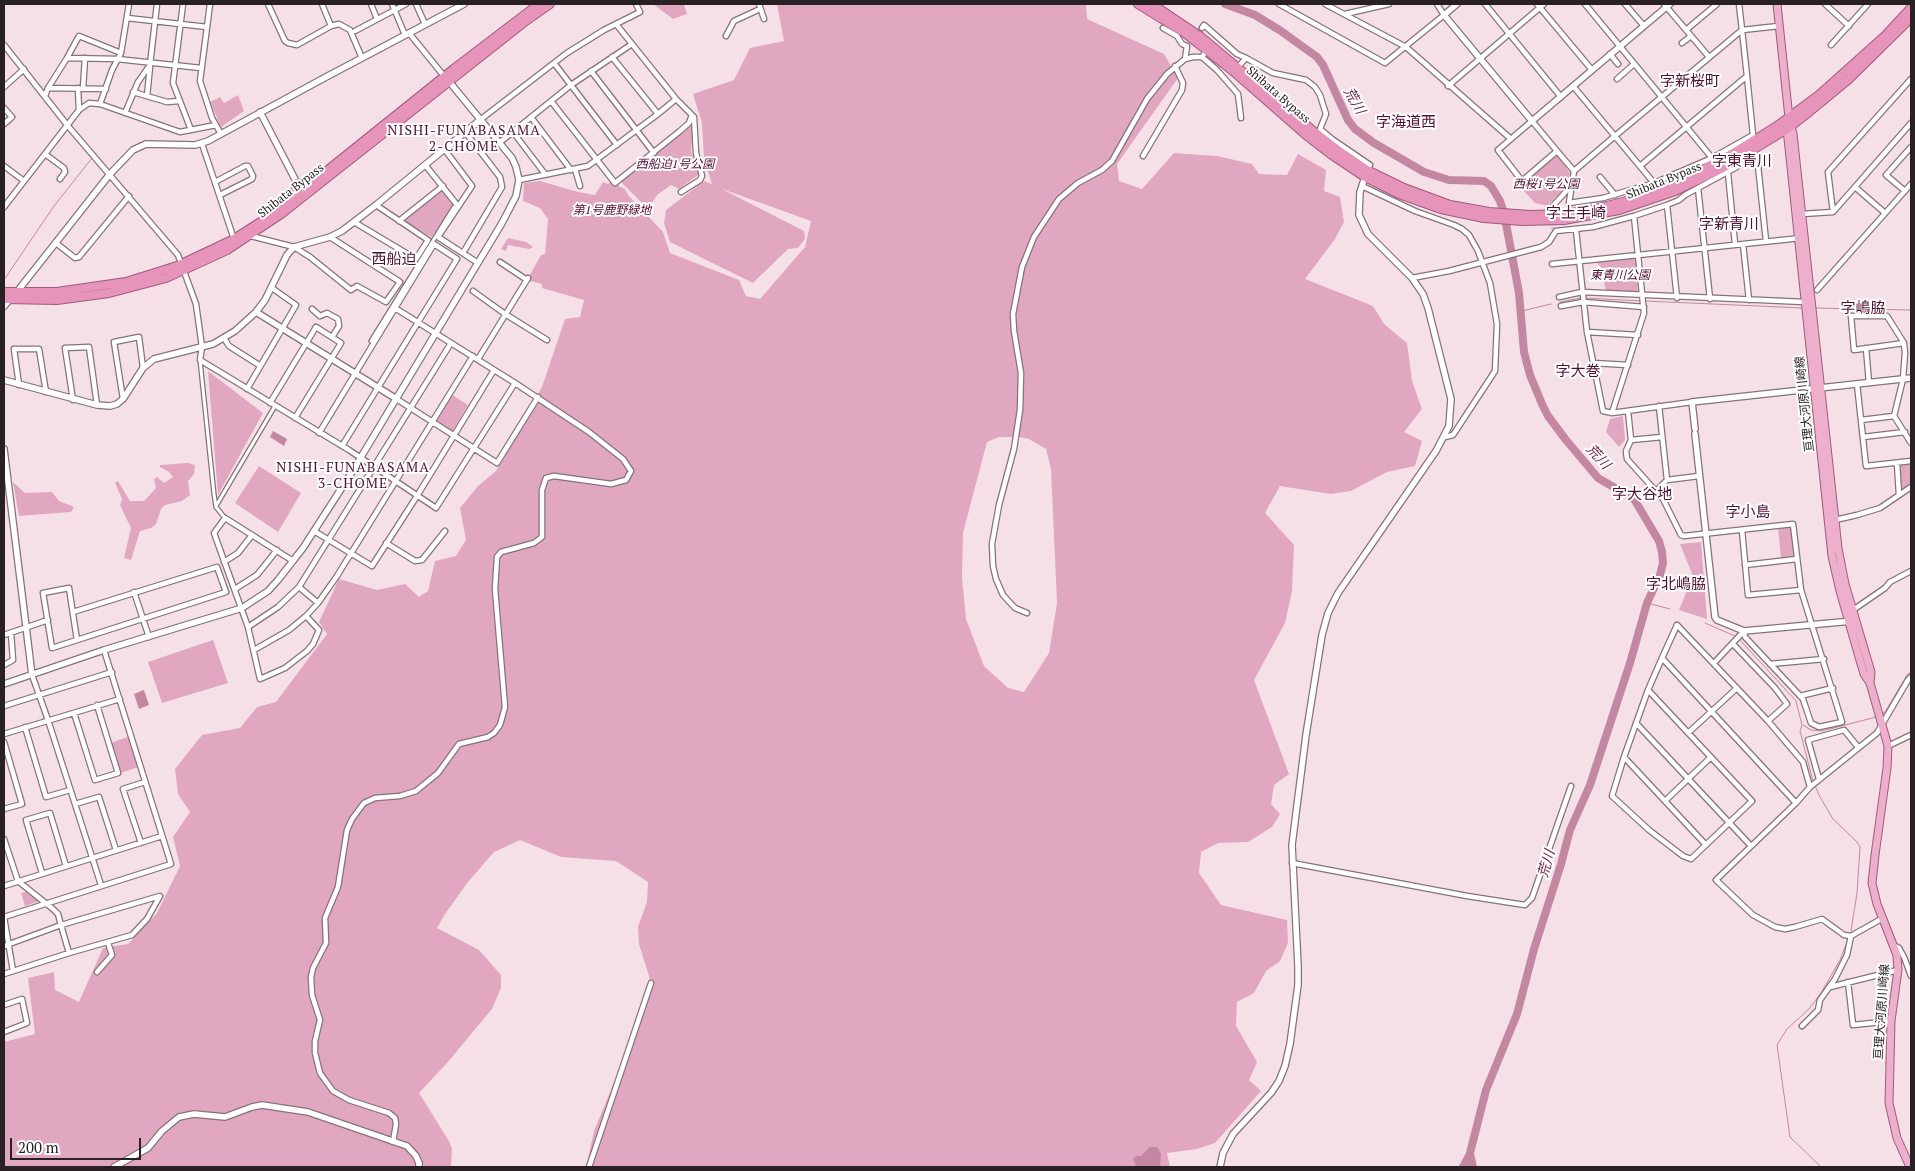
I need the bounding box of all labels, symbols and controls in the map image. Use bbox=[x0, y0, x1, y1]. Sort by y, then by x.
street label: Shibata Bypass bbox=[1243, 63, 1313, 127]
district label: 字新桜町 bbox=[1660, 73, 1720, 91]
water label: 荒川 bbox=[1340, 85, 1368, 117]
district label: 字海道西 bbox=[1376, 114, 1436, 132]
district label: NISHI-FUNABASAMA 2-CHOME bbox=[385, 123, 543, 156]
district label: 字東青川 bbox=[1712, 153, 1772, 171]
park label: 西船迫1号公園 bbox=[636, 158, 714, 172]
street label: Shibata Bypass bbox=[1624, 159, 1704, 203]
street label: Shibata Bypass bbox=[255, 161, 327, 221]
park label: 西桜1号公園 bbox=[1513, 178, 1579, 192]
park label: 第1号鹿野緑地 bbox=[573, 204, 651, 218]
district label: 字土手崎 bbox=[1546, 205, 1606, 223]
district label: 字新青川 bbox=[1699, 216, 1759, 234]
district label: 西船迫 bbox=[372, 251, 416, 269]
park label: 東青川公園 bbox=[1590, 269, 1650, 283]
district label: 字嶋脇 bbox=[1841, 300, 1885, 318]
street label: 亘理大河原川崎線 bbox=[1793, 356, 1817, 452]
district label: 字大巻 bbox=[1556, 363, 1600, 381]
water label: 荒川 bbox=[1582, 441, 1614, 473]
district label: NISHI-FUNABASAMA 3-CHOME bbox=[274, 460, 432, 492]
district label: 字大谷地 bbox=[1612, 486, 1672, 504]
district label: 字小島 bbox=[1726, 504, 1770, 522]
district label: 字北嶋脇 bbox=[1646, 576, 1706, 594]
water label: 荒川 bbox=[1535, 848, 1559, 880]
street label: 亘理大河原川崎線 bbox=[1871, 964, 1893, 1060]
scale bar bbox=[12, 1128, 144, 1160]
text: 200 m bbox=[18, 1137, 59, 1157]

